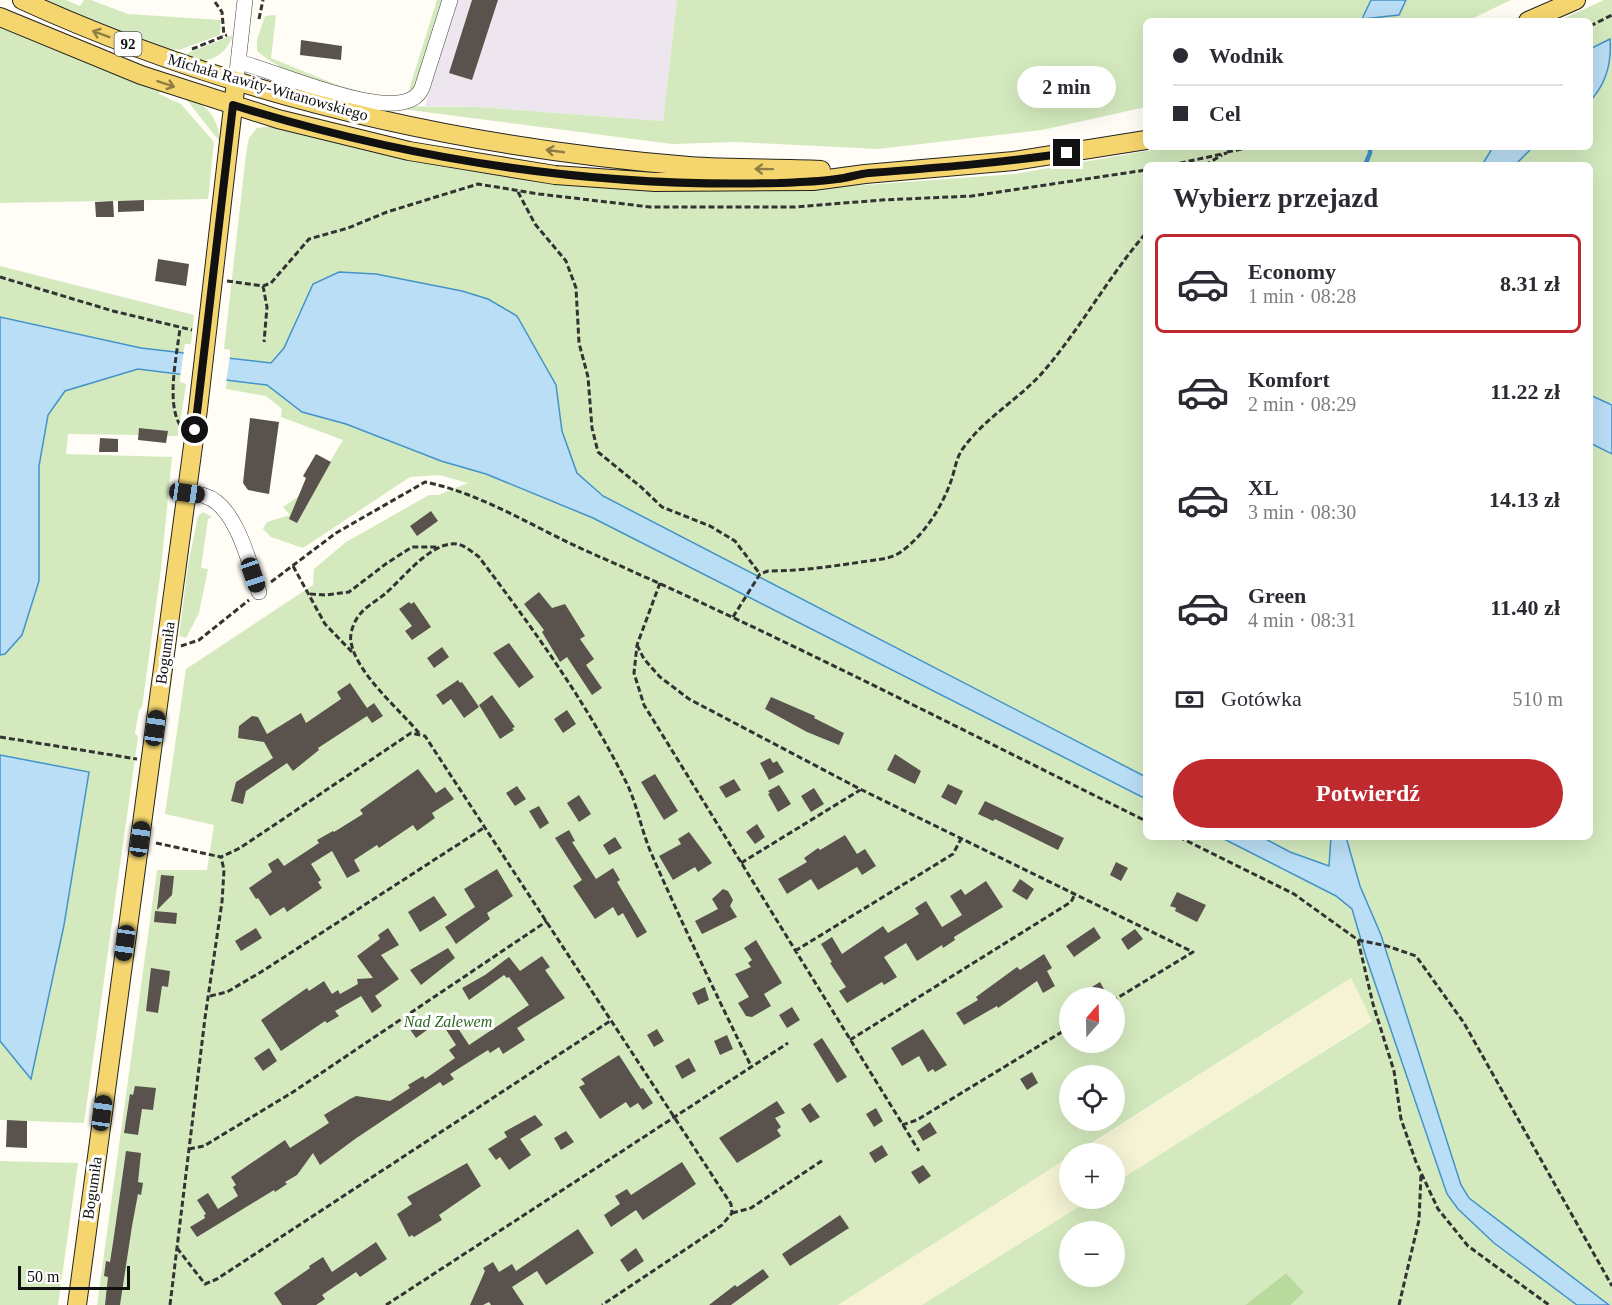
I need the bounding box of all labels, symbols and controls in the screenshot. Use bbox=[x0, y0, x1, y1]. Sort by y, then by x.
one-way arrow bbox=[93, 28, 111, 39]
road number: 92 bbox=[114, 32, 142, 56]
text: Wodnik bbox=[1209, 43, 1284, 68]
street label: Michała Rawity-Witanowskiego bbox=[166, 50, 370, 125]
callout: 2 min bbox=[1018, 66, 1116, 108]
text: 2 min bbox=[1042, 76, 1091, 98]
one-way arrow bbox=[156, 79, 175, 90]
text: Cel bbox=[1209, 101, 1241, 126]
route end bbox=[1053, 139, 1080, 166]
one-way arrow bbox=[546, 145, 566, 156]
one-way arrow bbox=[755, 163, 775, 175]
text: Wybierz przejazd bbox=[1173, 183, 1378, 213]
icon: car bbox=[1176, 257, 1230, 311]
text: Economy bbox=[1248, 259, 1336, 284]
text: 8.31 zł bbox=[1500, 271, 1560, 296]
text: 1 min · 08:28 bbox=[1248, 285, 1356, 307]
icon: car bbox=[1176, 365, 1230, 419]
text: Komfort bbox=[1248, 367, 1330, 392]
text: 11.22 zł bbox=[1490, 379, 1560, 404]
text: 2 min · 08:29 bbox=[1248, 393, 1356, 415]
route start bbox=[181, 416, 208, 443]
icon: car bbox=[1176, 473, 1230, 527]
text: XL bbox=[1248, 475, 1279, 500]
car bbox=[168, 482, 206, 504]
text: 14.13 zł bbox=[1489, 487, 1560, 512]
text: 3 min · 08:30 bbox=[1248, 501, 1356, 523]
car bbox=[239, 555, 267, 595]
icon: car bbox=[1176, 581, 1230, 635]
text: Green bbox=[1248, 583, 1306, 608]
text: 11.40 zł bbox=[1490, 595, 1560, 620]
text: 4 min · 08:31 bbox=[1248, 609, 1356, 631]
street label: Bogumiła bbox=[152, 621, 179, 686]
icon: cash bbox=[1173, 683, 1206, 716]
text: Gotówka bbox=[1221, 686, 1302, 711]
text: 510 m bbox=[1512, 688, 1563, 710]
car bbox=[144, 709, 166, 747]
button: Potwierdź bbox=[1173, 759, 1563, 828]
car bbox=[129, 820, 151, 858]
car bbox=[114, 924, 136, 962]
north arrow bbox=[1059, 987, 1125, 1053]
map controls bbox=[1059, 987, 1125, 1287]
park label: Nad Zalewem bbox=[403, 1013, 492, 1030]
button: locate bbox=[1059, 1065, 1125, 1131]
car bbox=[91, 1094, 113, 1132]
button: + bbox=[1059, 1143, 1125, 1209]
street label: Bogumiła bbox=[79, 1156, 106, 1221]
button: − bbox=[1059, 1221, 1125, 1287]
scale bar bbox=[18, 1263, 130, 1290]
text: 50 m bbox=[27, 1268, 59, 1285]

